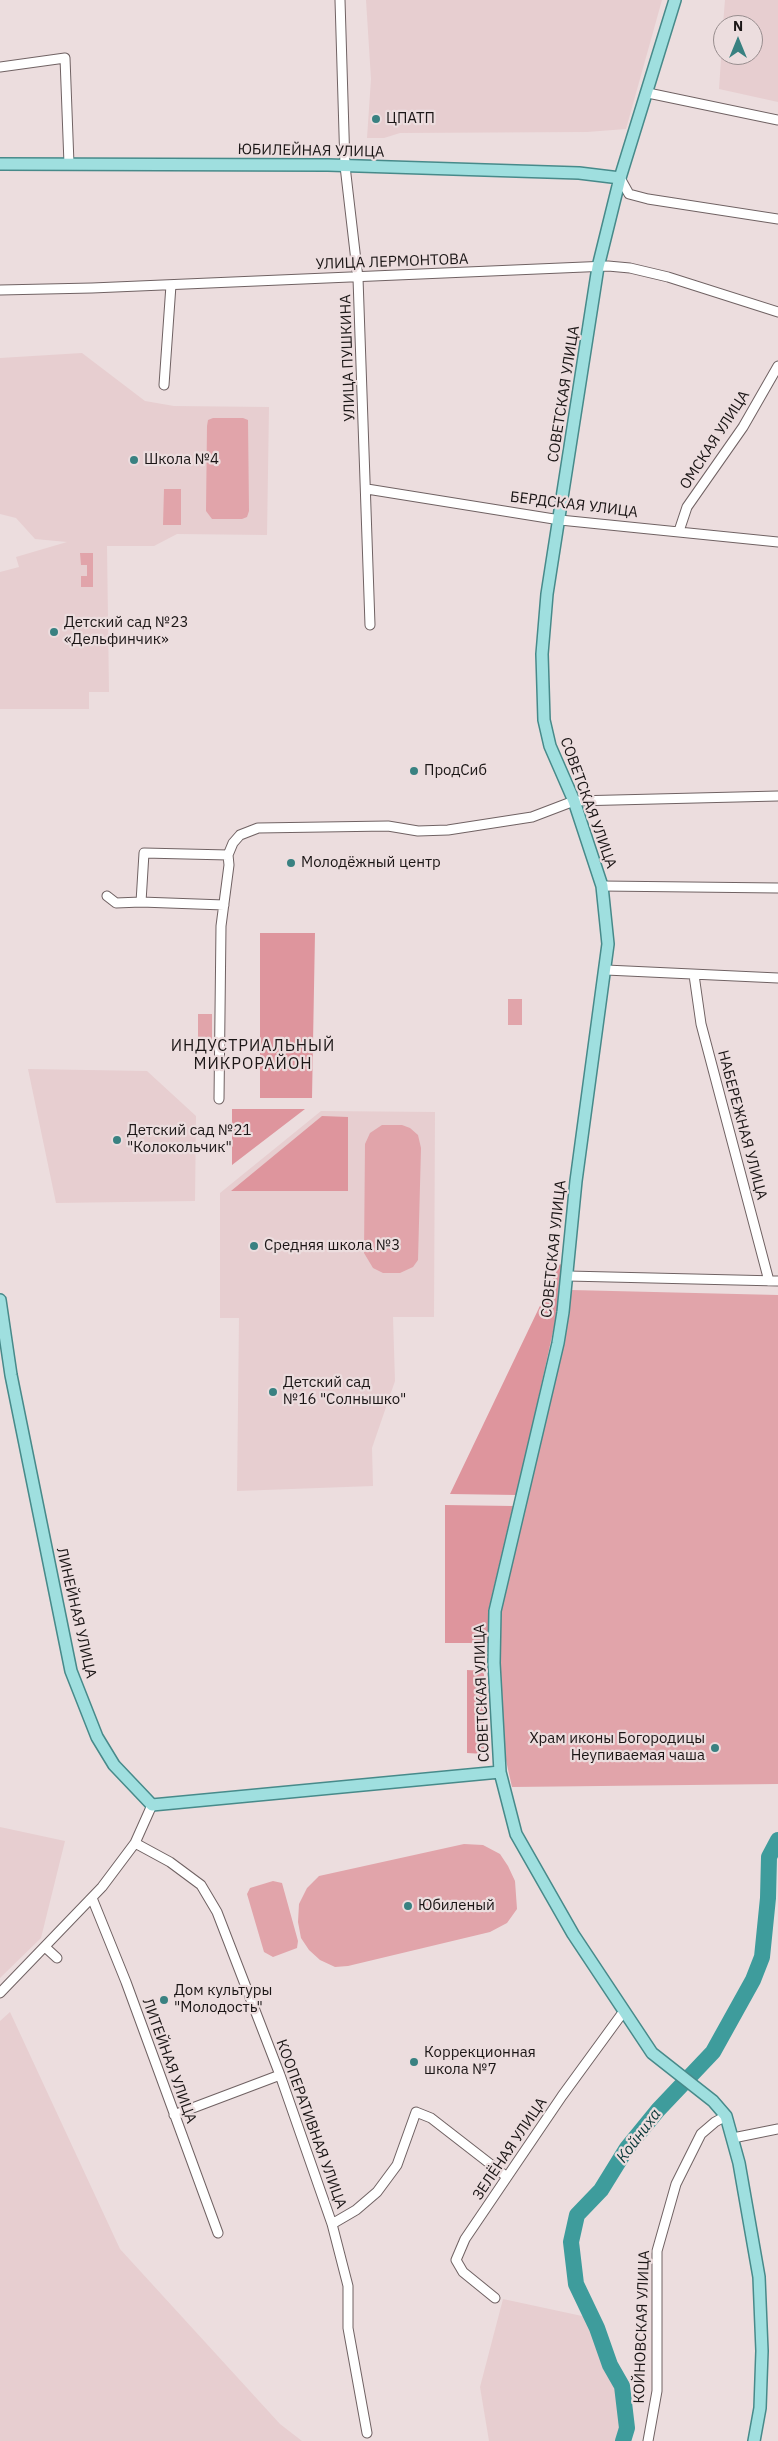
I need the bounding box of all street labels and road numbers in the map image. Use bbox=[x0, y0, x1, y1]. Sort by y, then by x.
street label: ЮБИЛЕЙНАЯ УЛИЦА bbox=[237, 141, 385, 161]
street label: УЛИЦА ЛЕРМОНТОВА bbox=[315, 250, 469, 274]
street label: УЛИЦА ПУШКИНА bbox=[337, 294, 359, 422]
street label: СОВЕТСКАЯ УЛИЦА bbox=[544, 324, 584, 464]
street label: ОМСКАЯ УЛИЦА bbox=[676, 387, 754, 493]
street label: БЕРДСКАЯ УЛИЦА bbox=[509, 488, 639, 522]
street label: СОВЕТСКАЯ УЛИЦА bbox=[556, 735, 620, 871]
street label: НАБЕРЕЖНАЯ УЛИЦА bbox=[713, 1048, 771, 1202]
street label: СОВЕТСКАЯ УЛИЦА bbox=[538, 1179, 570, 1319]
street label: ЛИНЕЙНАЯ УЛИЦА bbox=[52, 1546, 100, 1680]
street label: СОВЕТСКАЯ УЛИЦА bbox=[471, 1624, 493, 1762]
street label: ЛИТЕЙНАЯ УЛИЦА bbox=[138, 1996, 200, 2126]
street label: КООПЕРАТИВНАЯ УЛИЦА bbox=[272, 2037, 350, 2211]
street label: ЗЕЛЁНАЯ УЛИЦА bbox=[469, 2094, 551, 2204]
street label: КОЙНОВСКАЯ УЛИЦА bbox=[630, 2250, 654, 2404]

